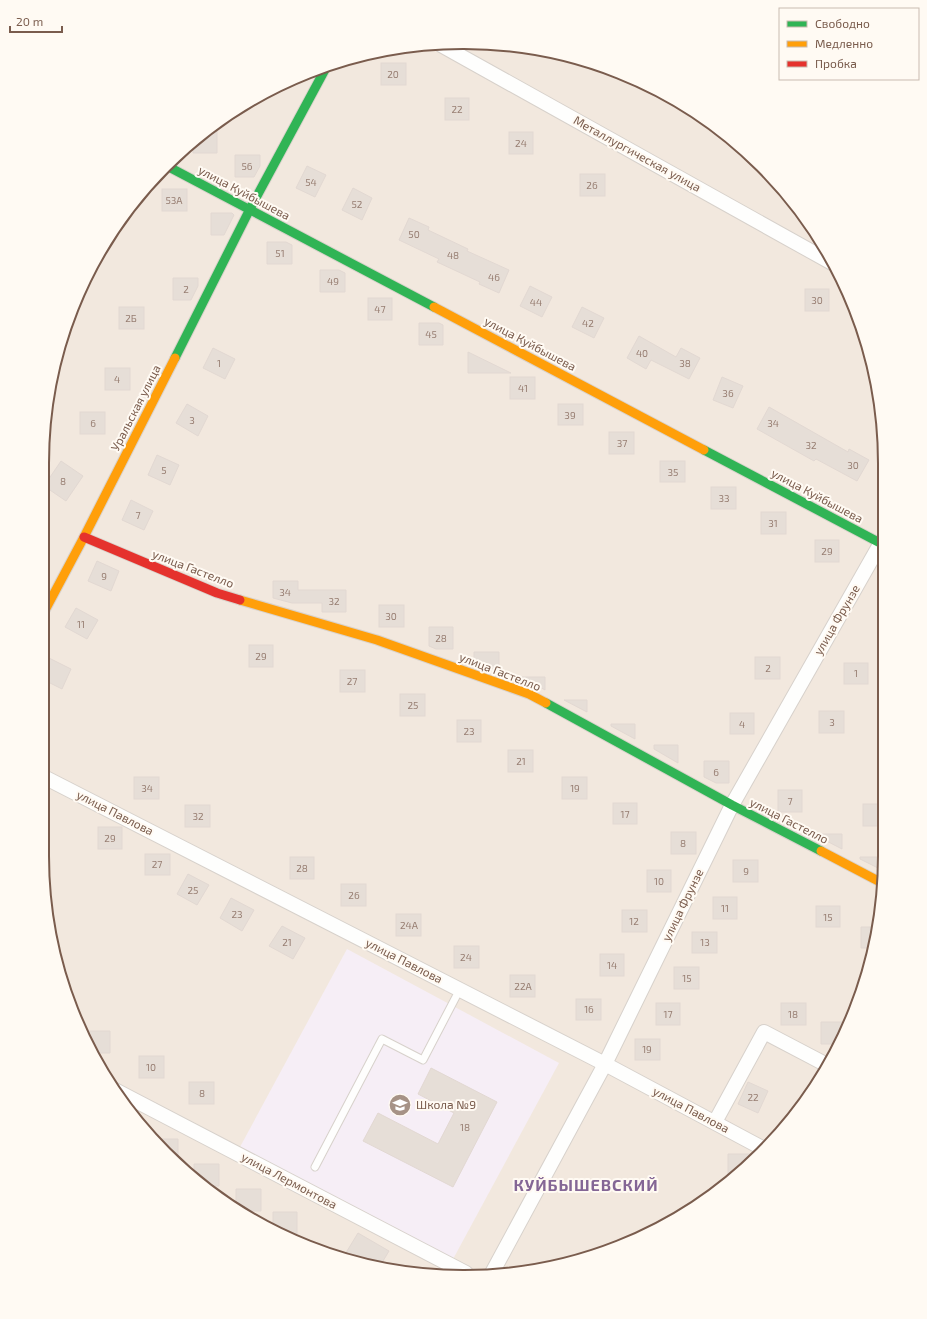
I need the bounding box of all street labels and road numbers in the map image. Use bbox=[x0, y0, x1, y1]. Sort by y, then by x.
street label: Металлургическая улица bbox=[571, 112, 704, 195]
street label: улица Куйбышева bbox=[196, 162, 293, 223]
street label: улица Куйбышева bbox=[482, 313, 579, 374]
street label: Уральская улица bbox=[107, 362, 164, 453]
street label: улица Куйбышева bbox=[769, 465, 866, 526]
street label: улица Гастелло bbox=[150, 546, 236, 591]
street label: улица Фрунзе bbox=[810, 582, 863, 658]
street label: улица Гастелло bbox=[457, 649, 543, 694]
street label: улица Павлова bbox=[74, 787, 156, 838]
street label: улица Гастелло bbox=[747, 794, 831, 847]
street label: улица Фрунзе bbox=[659, 866, 707, 943]
street label: улица Павлова bbox=[363, 935, 445, 986]
street label: улица Павлова bbox=[650, 1083, 732, 1136]
street label: улица Лермонтова bbox=[239, 1149, 340, 1212]

